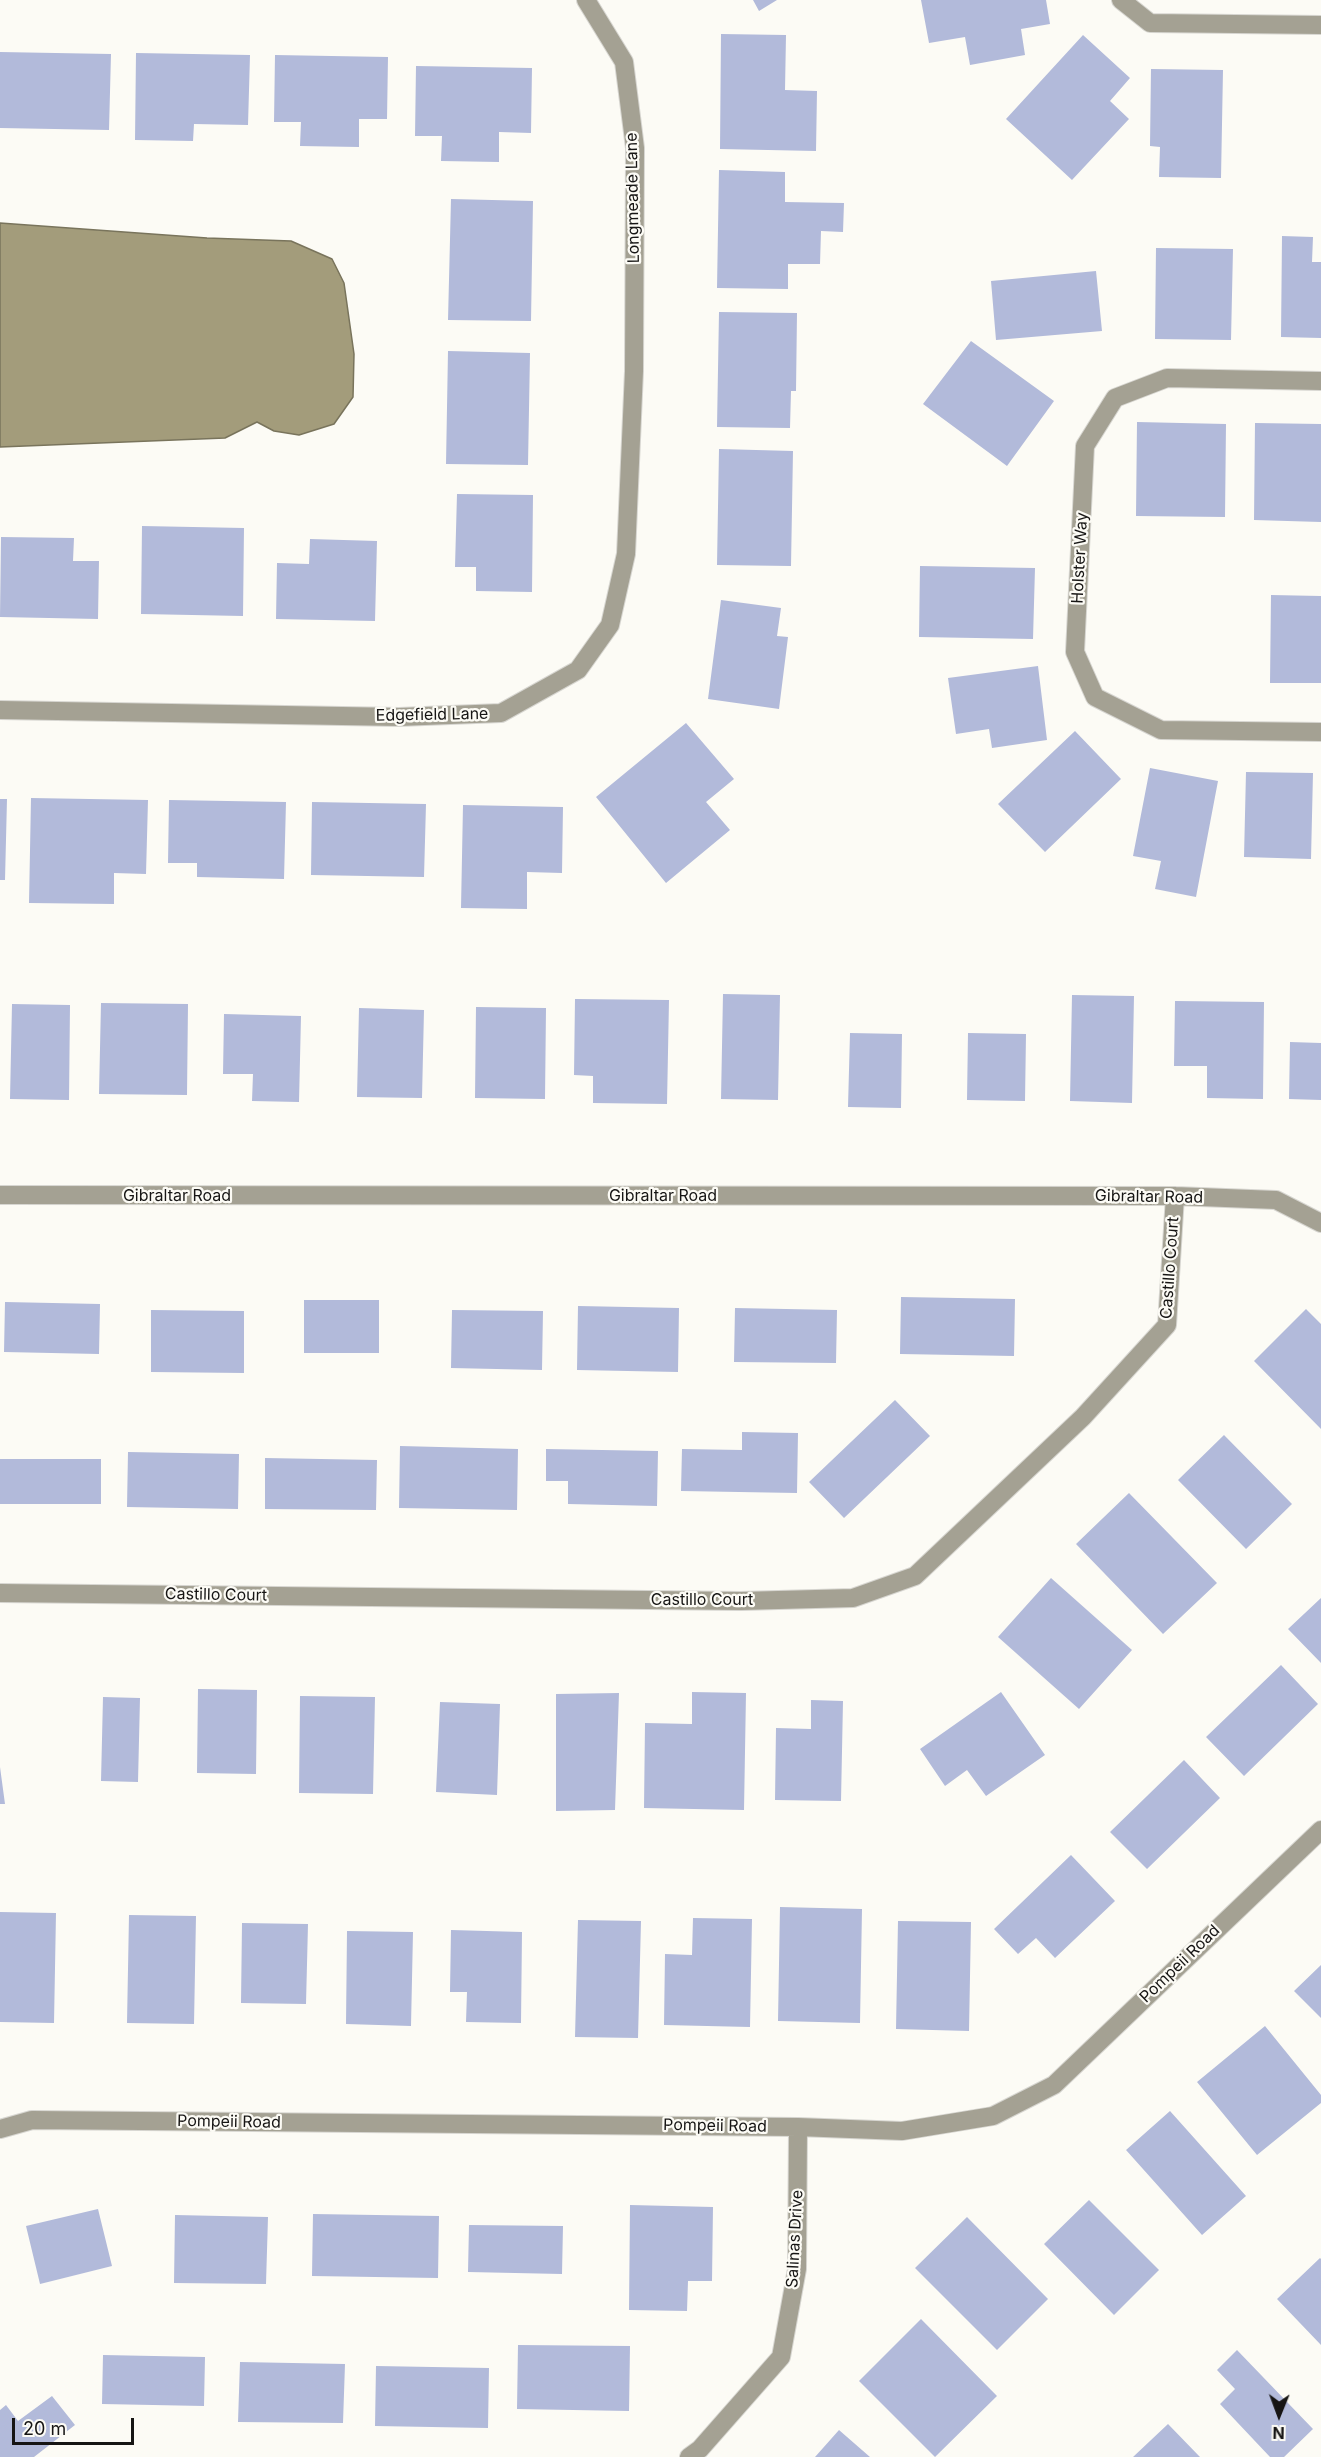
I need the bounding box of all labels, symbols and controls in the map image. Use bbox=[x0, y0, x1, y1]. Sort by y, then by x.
street label: Longmeade Lane bbox=[622, 132, 644, 264]
street label: Holster Way bbox=[1068, 512, 1092, 604]
street label: Edgefield Lane bbox=[376, 704, 488, 726]
street label: Gibraltar Road bbox=[123, 1186, 231, 1206]
street label: Gibraltar Road bbox=[609, 1186, 717, 1206]
street label: Gibraltar Road bbox=[1095, 1186, 1203, 1208]
street label: Castillo Court bbox=[1157, 1216, 1183, 1320]
street label: Castillo Court bbox=[165, 1585, 267, 1605]
street label: Castillo Court bbox=[651, 1590, 753, 1610]
street label: Pompeii Road bbox=[1136, 1921, 1224, 2007]
street label: Pompeii Road bbox=[177, 2111, 281, 2133]
street label: Pompeii Road bbox=[663, 2115, 767, 2137]
street label: Salinas Drive bbox=[783, 2190, 807, 2288]
north arrow bbox=[1249, 2385, 1309, 2445]
scale bar bbox=[15, 2406, 136, 2444]
text: 20 m bbox=[23, 2418, 66, 2439]
text: N bbox=[1272, 2423, 1285, 2443]

